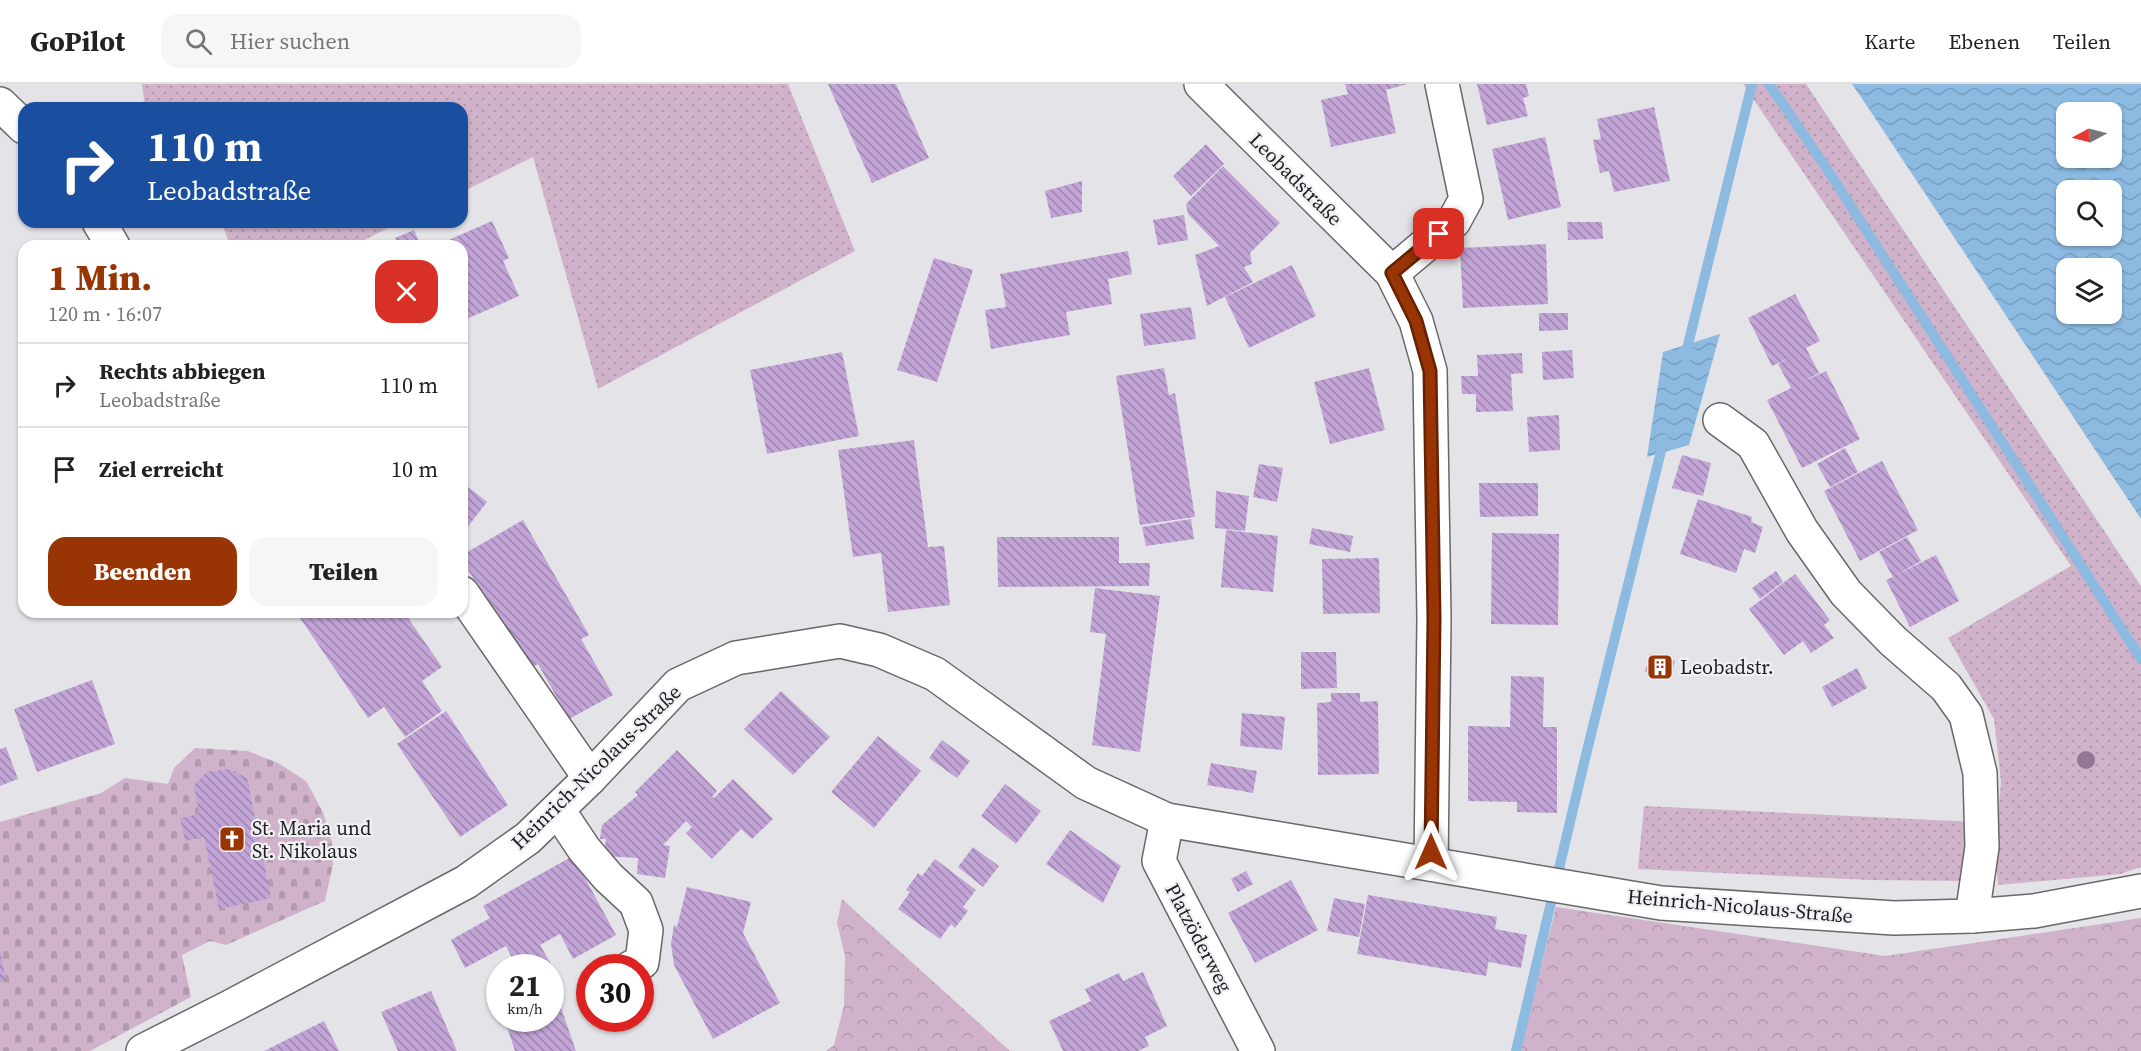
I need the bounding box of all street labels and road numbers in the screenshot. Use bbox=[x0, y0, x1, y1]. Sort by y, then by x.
street label: Leobadstraße bbox=[1243, 126, 1349, 232]
street label: Heinrich-Nicolaus-Straße bbox=[505, 678, 687, 856]
street label: Platzöderweg bbox=[1158, 878, 1240, 998]
street label: Heinrich-Nicolaus-Straße bbox=[1626, 882, 1854, 930]

